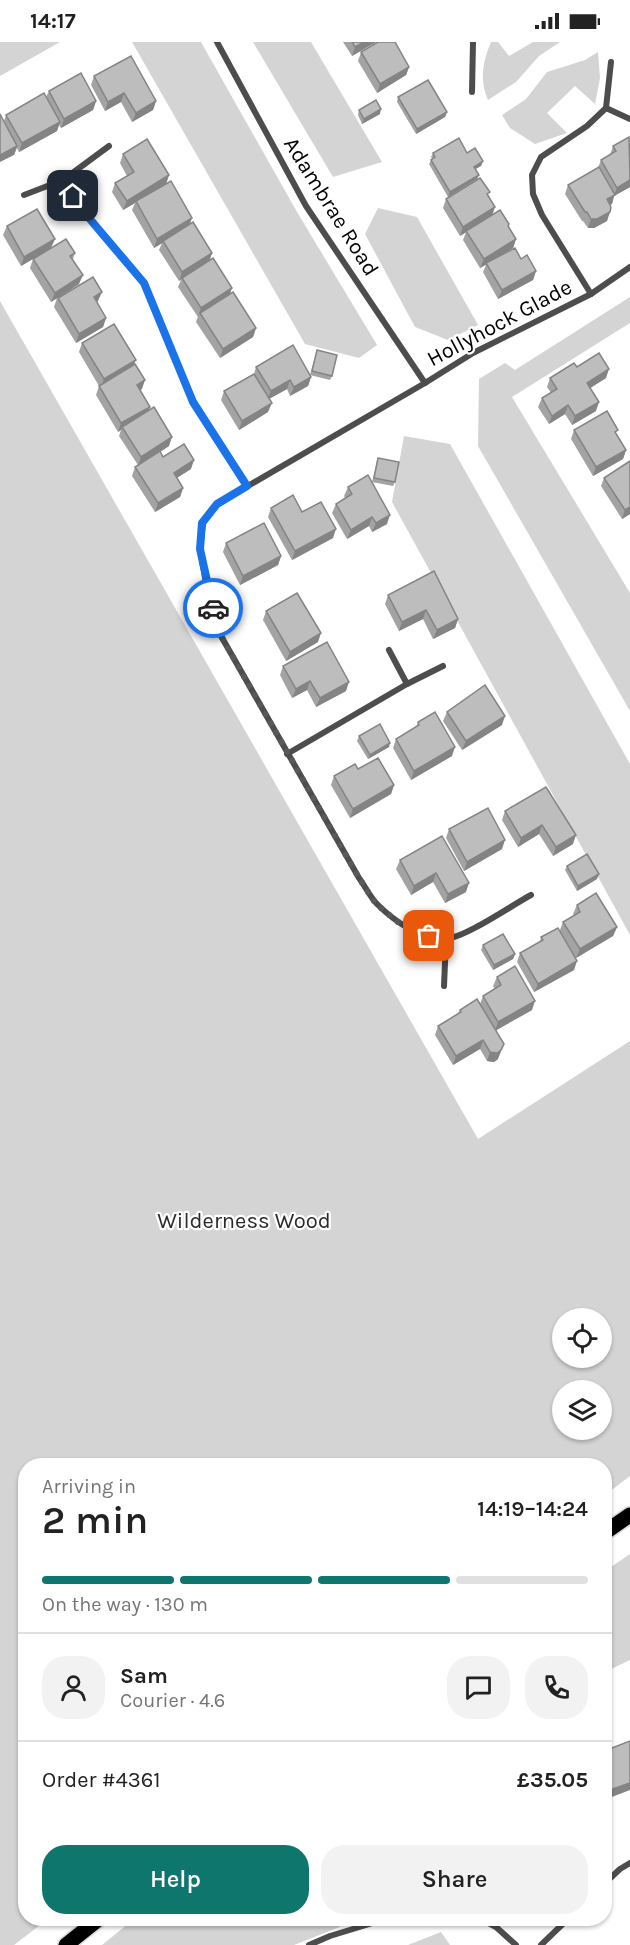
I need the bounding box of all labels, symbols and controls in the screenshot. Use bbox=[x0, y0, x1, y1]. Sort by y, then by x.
text: 14:17 bbox=[30, 8, 76, 34]
street label: Adambrae Road bbox=[278, 132, 384, 281]
pin bbox=[47, 170, 98, 221]
icon: home bbox=[56, 179, 89, 212]
street label: Hollyhock Glade bbox=[423, 274, 576, 372]
courier bbox=[183, 578, 243, 638]
icon: car bbox=[197, 592, 230, 625]
pin bbox=[403, 910, 454, 961]
icon: bag bbox=[412, 919, 445, 952]
park label: Wilderness Wood bbox=[157, 1208, 331, 1234]
map controls bbox=[552, 1308, 612, 1440]
button: locate bbox=[552, 1308, 612, 1368]
button: layers bbox=[552, 1380, 612, 1440]
text: Arriving in bbox=[42, 1475, 136, 1498]
text: 14:19–14:24 bbox=[477, 1496, 588, 1522]
text: 2 min bbox=[42, 1497, 148, 1543]
text: On the way · 130 m bbox=[42, 1593, 208, 1616]
button: person bbox=[42, 1656, 105, 1719]
button: chat bbox=[447, 1656, 510, 1719]
button: phone bbox=[525, 1656, 588, 1719]
text: Sam bbox=[120, 1663, 168, 1689]
text: Courier · 4.6 bbox=[120, 1689, 225, 1712]
text: Order #4361 bbox=[42, 1767, 161, 1793]
text: £35.05 bbox=[517, 1767, 588, 1793]
button: Help bbox=[42, 1845, 309, 1914]
button: Share bbox=[321, 1845, 588, 1914]

